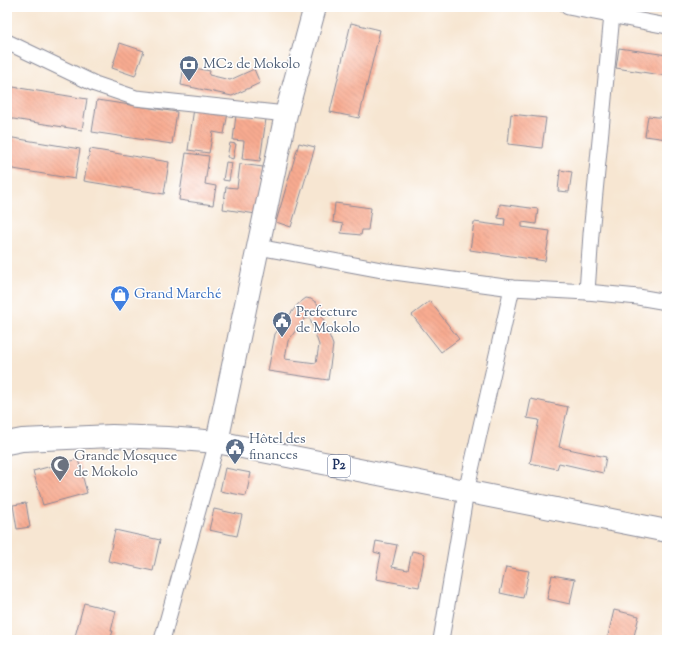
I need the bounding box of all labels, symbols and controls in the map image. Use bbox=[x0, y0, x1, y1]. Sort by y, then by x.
bank icon: MC2 de Mokolo bbox=[178, 54, 200, 82]
place label: MC2 de Mokolo bbox=[203, 55, 300, 75]
shop icon: Grand Marché bbox=[109, 284, 131, 312]
place label: Grand Marché bbox=[134, 285, 221, 305]
place label: Prefecture de Mokolo bbox=[296, 303, 360, 339]
public building icon: Prefecture de Mokolo bbox=[271, 310, 293, 338]
place label: Hôtel des finances bbox=[249, 430, 306, 466]
public building icon: Hôtel des finances bbox=[224, 437, 246, 465]
place label: Grande Mosquee de Mokolo bbox=[74, 447, 177, 483]
mosque icon: Grande Mosquee de Mokolo bbox=[49, 454, 71, 482]
road number: P2 bbox=[328, 455, 350, 477]

